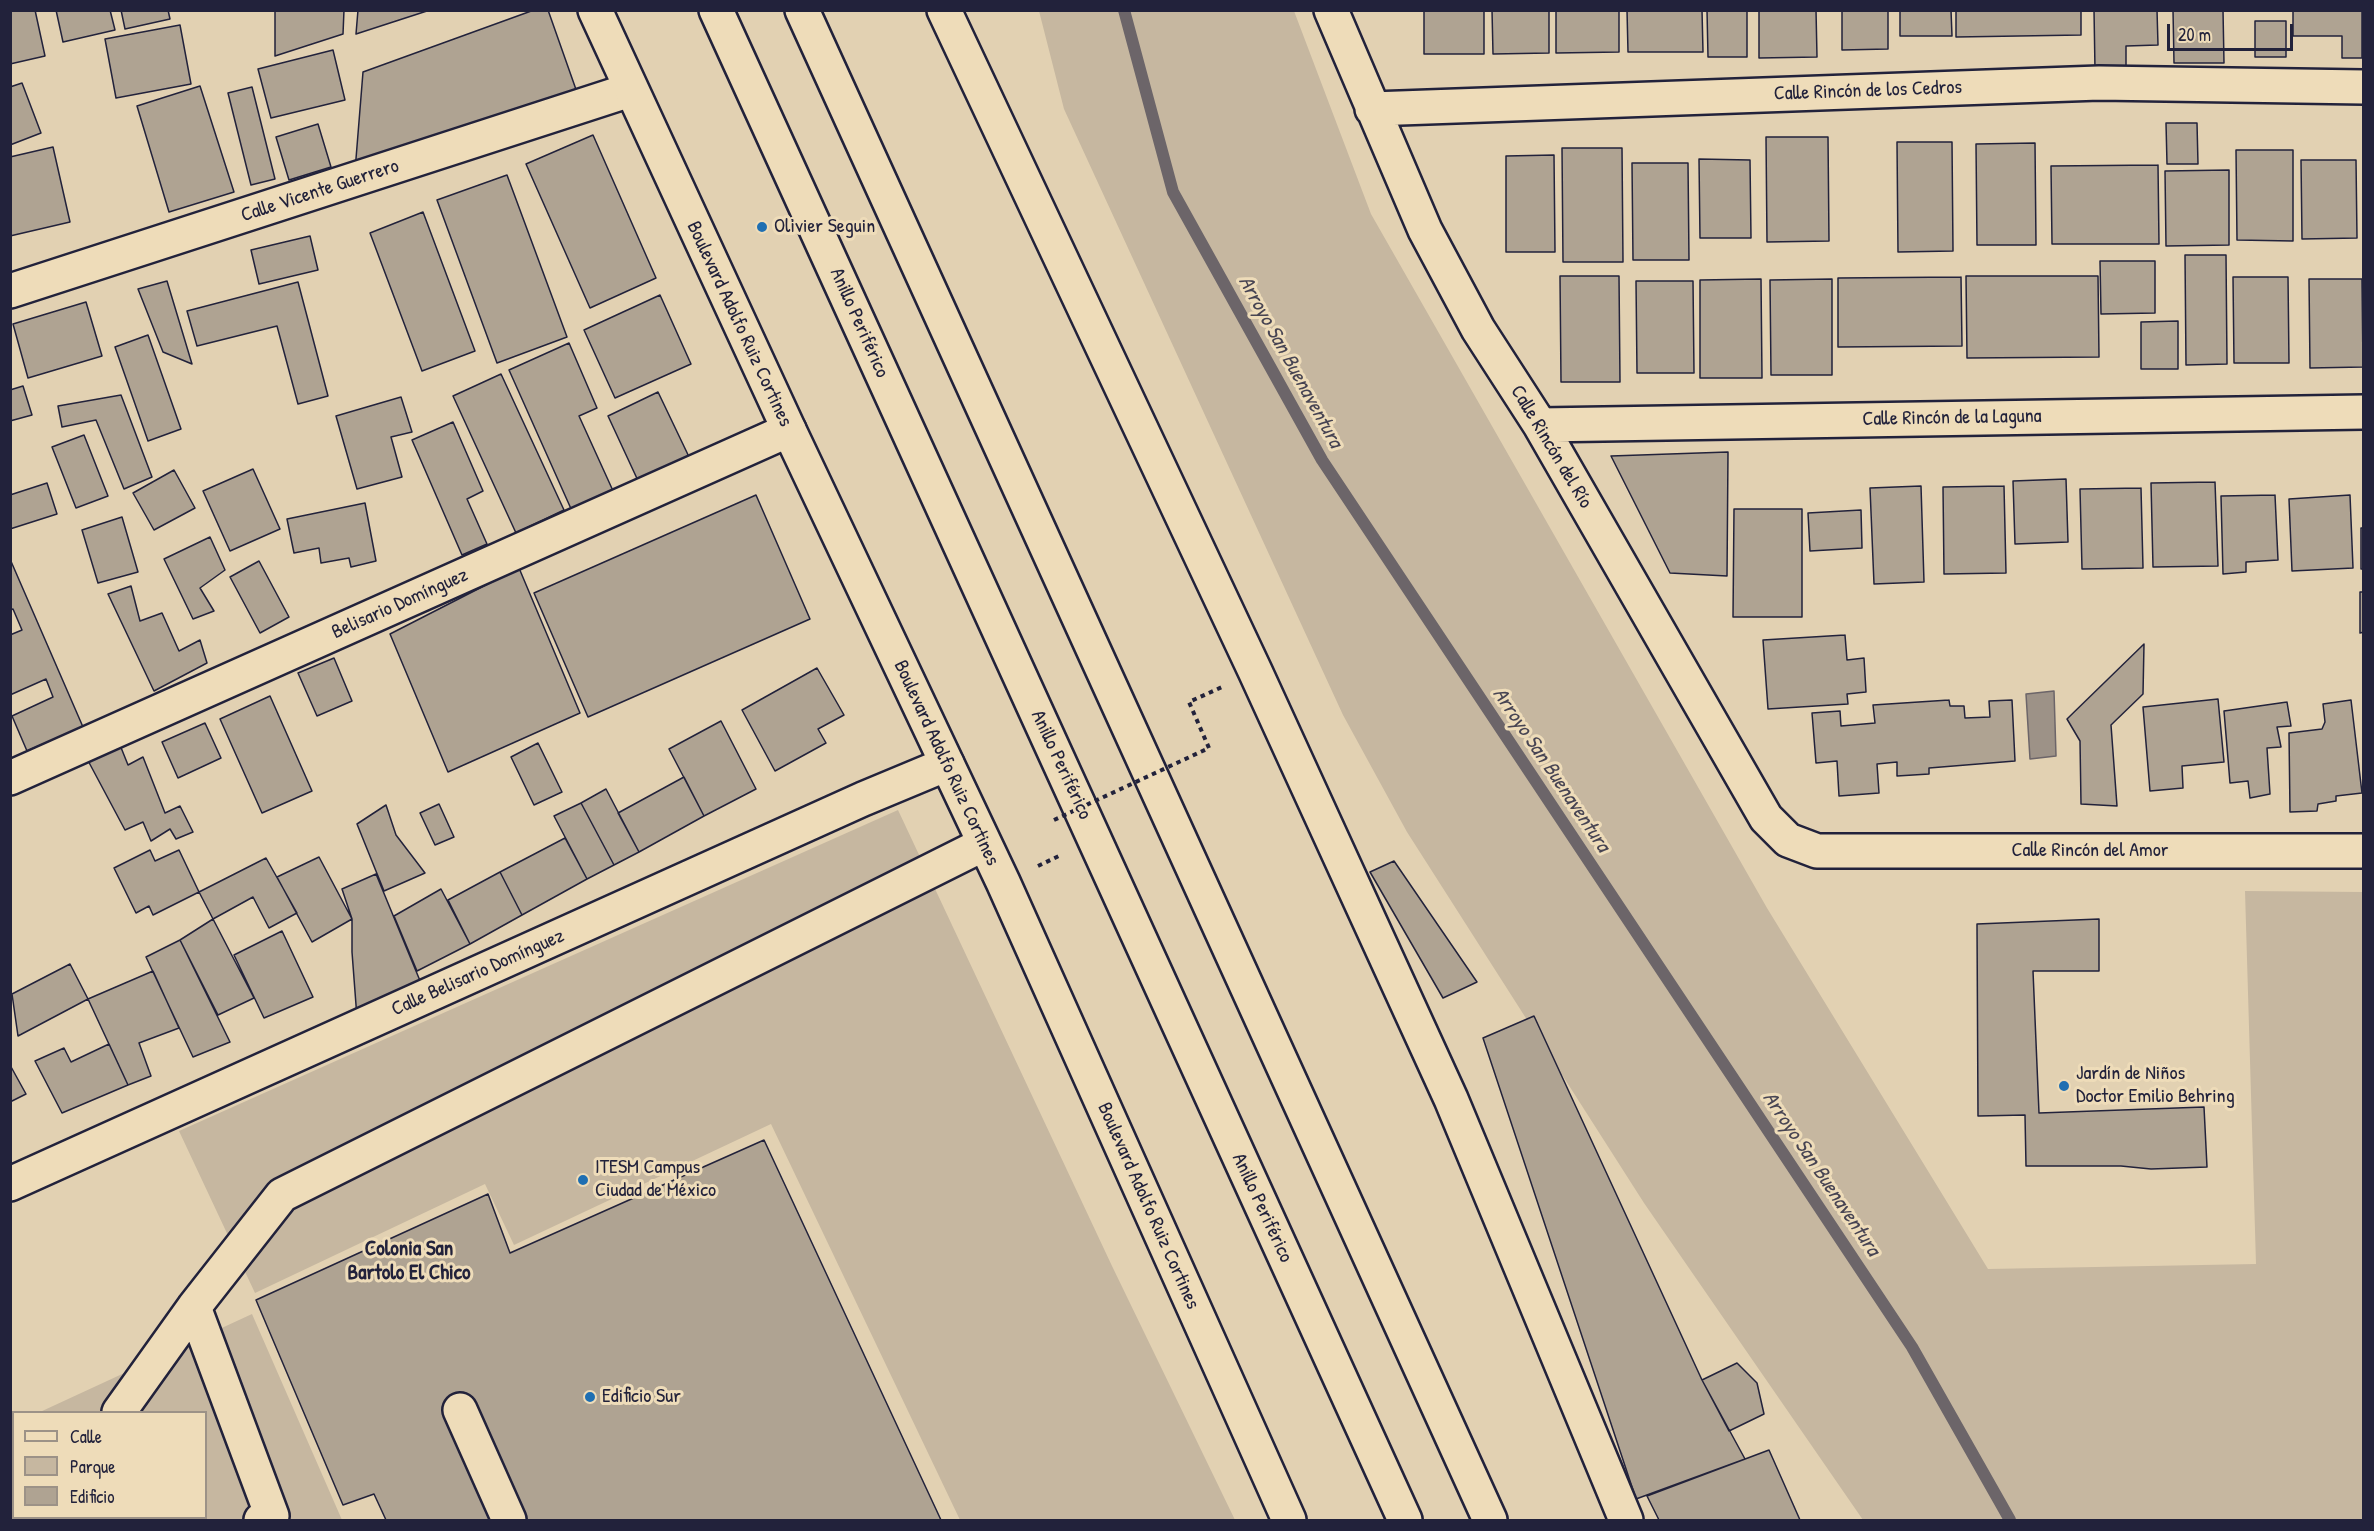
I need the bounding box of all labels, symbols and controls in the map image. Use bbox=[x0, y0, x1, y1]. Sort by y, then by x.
scale bar bbox=[2170, 12, 2296, 50]
text: 20 m bbox=[2178, 22, 2211, 47]
street label: Calle Rincón de los Cedros bbox=[1774, 76, 1962, 106]
street label: Calle Vicente Guerrero bbox=[238, 154, 402, 228]
place label: Olivier Seguin bbox=[774, 215, 875, 239]
street label: Boulevard Adolfo Ruiz Cortines bbox=[681, 218, 797, 430]
marker: Olivier Seguin bbox=[755, 220, 769, 234]
street label: Anillo Periférico bbox=[824, 264, 894, 382]
water label: Arroyo San Buenaventura bbox=[1232, 272, 1348, 452]
street label: Calle Rincón del Río bbox=[1505, 381, 1597, 513]
street label: Calle Rincón de la Laguna bbox=[1862, 404, 2042, 432]
street label: Belisario Domínguez bbox=[328, 563, 472, 645]
street label: Boulevard Adolfo Ruiz Cortines bbox=[888, 657, 1004, 869]
water label: Arroyo San Buenaventura bbox=[1487, 683, 1615, 857]
street label: Anillo Periférico bbox=[1025, 707, 1097, 823]
street label: Calle Rincón del Amor bbox=[2012, 839, 2168, 863]
street label: Calle Belisario Domínguez bbox=[388, 924, 568, 1022]
place label: Jardín de Niños Doctor Emilio Behring bbox=[2076, 1062, 2235, 1109]
marker: Jardín de Niños Doctor Emilio Behring bbox=[2057, 1079, 2071, 1093]
water label: Arroyo San Buenaventura bbox=[1757, 1087, 1885, 1261]
street label: Boulevard Adolfo Ruiz Cortines bbox=[1092, 1099, 1204, 1313]
street label: Anillo Periférico bbox=[1226, 1150, 1298, 1266]
place label: ITESM Campus Ciudad de México bbox=[595, 1156, 716, 1203]
marker: ITESM Campus Ciudad de México bbox=[576, 1173, 590, 1187]
district label: Colonia San Bartolo El Chico bbox=[348, 1236, 470, 1286]
place label: Edificio Sur bbox=[602, 1385, 681, 1409]
marker: Edificio Sur bbox=[583, 1390, 597, 1404]
legend bbox=[12, 1411, 207, 1519]
text: Calle bbox=[70, 1424, 102, 1449]
text: Parque bbox=[70, 1454, 115, 1479]
text: Edificio bbox=[70, 1484, 114, 1509]

